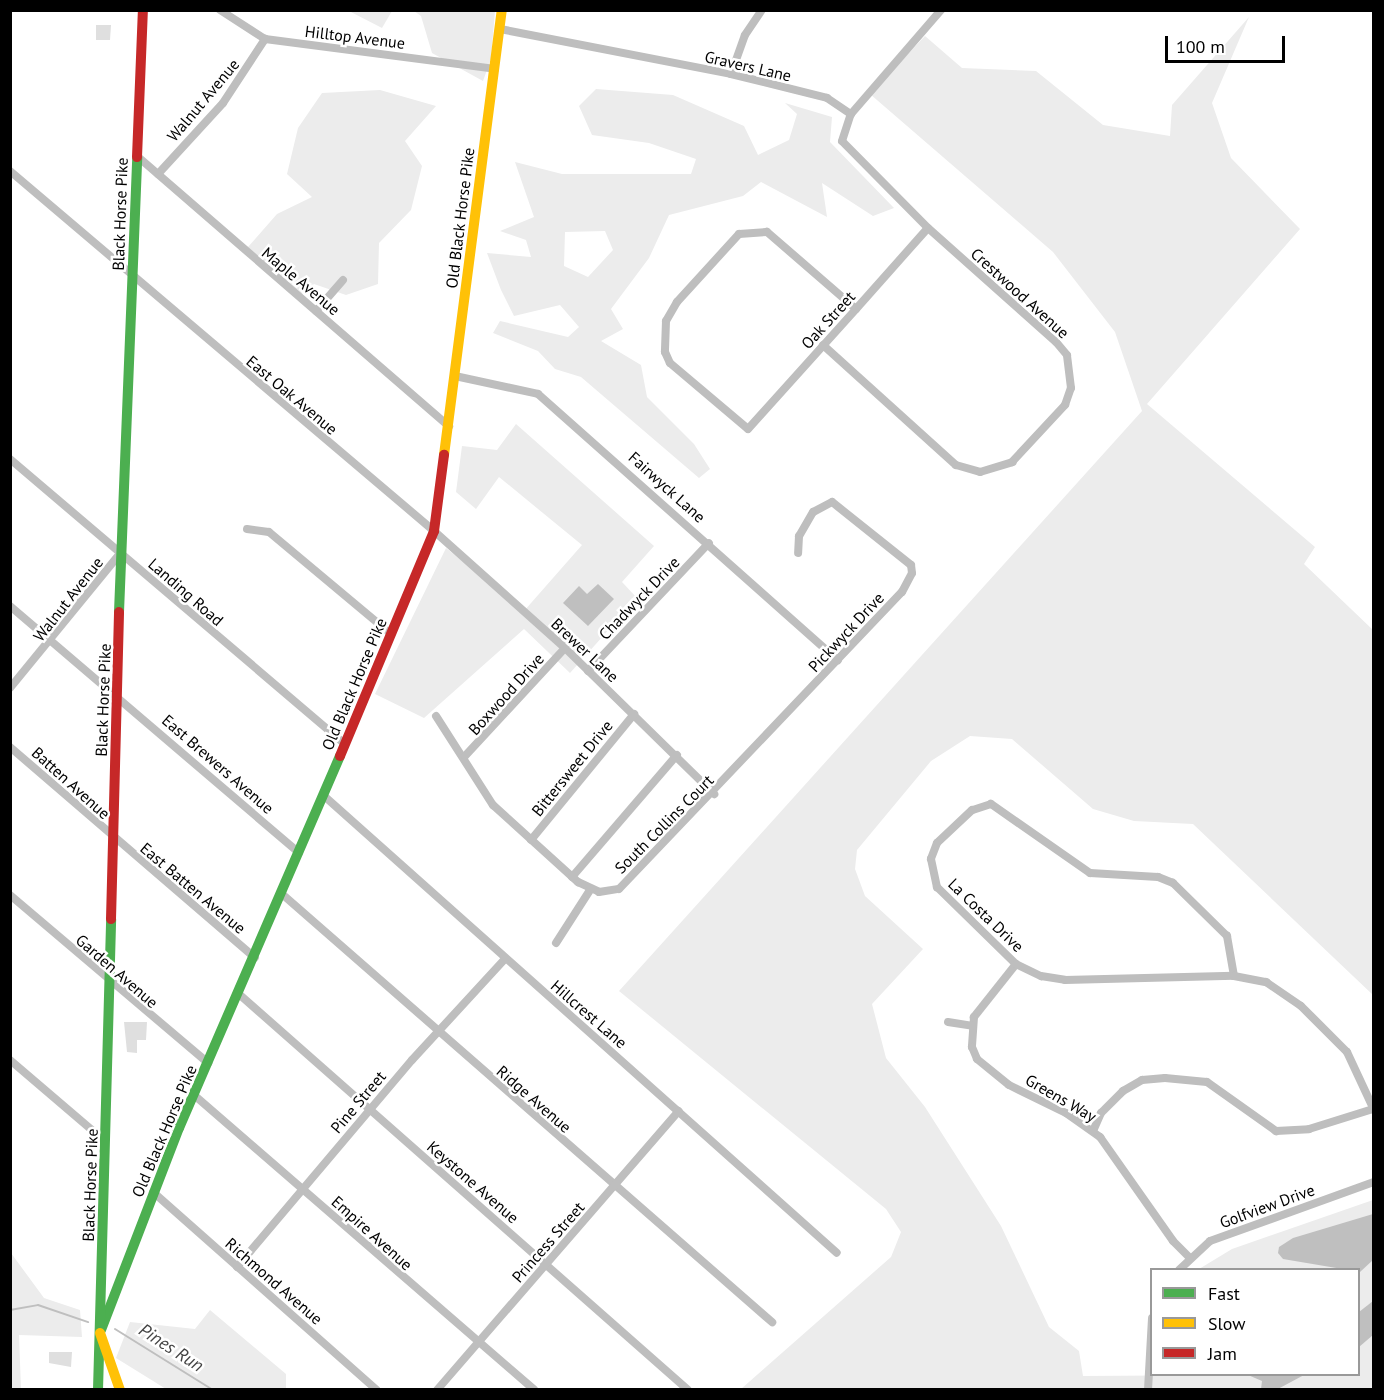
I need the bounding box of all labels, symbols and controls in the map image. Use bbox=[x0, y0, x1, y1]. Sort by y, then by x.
street label: Hilltop Avenue bbox=[304, 21, 406, 53]
scale bar bbox=[1168, 24, 1288, 62]
text: 100 m bbox=[1176, 35, 1225, 58]
street label: Gravers Lane bbox=[703, 47, 793, 85]
street label: Walnut Avenue bbox=[163, 55, 243, 145]
street label: Old Black Horse Pike bbox=[442, 146, 478, 290]
street label: Black Horse Pike bbox=[108, 157, 132, 271]
street label: Maple Avenue bbox=[258, 243, 344, 319]
street label: Crestwood Avenue bbox=[967, 244, 1073, 342]
street label: Oak Street bbox=[797, 287, 859, 353]
street label: East Oak Avenue bbox=[242, 351, 342, 439]
street label: Fairwyck Lane bbox=[625, 447, 709, 527]
street label: Chadwyck Drive bbox=[594, 552, 684, 644]
street label: Walnut Avenue bbox=[29, 553, 107, 645]
street label: Landing Road bbox=[145, 554, 227, 630]
street label: Pickwyck Drive bbox=[804, 588, 888, 676]
street label: Brewer Lane bbox=[547, 614, 623, 686]
street label: Old Black Horse Pike bbox=[317, 615, 391, 753]
street label: Black Horse Pike bbox=[91, 643, 115, 757]
street label: Boxwood Drive bbox=[464, 649, 548, 739]
street label: East Brewers Avenue bbox=[158, 710, 278, 818]
street label: Bittersweet Drive bbox=[527, 716, 617, 820]
street label: Batten Avenue bbox=[28, 743, 114, 823]
street label: South Collins Court bbox=[611, 771, 717, 877]
street label: East Batten Avenue bbox=[136, 838, 250, 938]
street label: La Costa Drive bbox=[944, 874, 1028, 956]
street label: Garden Avenue bbox=[72, 930, 162, 1012]
street label: Hillcrest Lane bbox=[547, 976, 631, 1052]
street label: Ridge Avenue bbox=[492, 1061, 576, 1137]
street label: Old Black Horse Pike bbox=[127, 1062, 201, 1200]
street label: Pine Street bbox=[326, 1067, 390, 1137]
street label: Greens Way bbox=[1022, 1070, 1100, 1126]
street label: Black Horse Pike bbox=[78, 1128, 102, 1242]
street label: Keystone Avenue bbox=[423, 1137, 523, 1227]
street label: Golfview Drive bbox=[1217, 1180, 1317, 1232]
street label: Empire Avenue bbox=[328, 1192, 416, 1274]
street label: Princess Street bbox=[508, 1198, 588, 1286]
street label: Richmond Avenue bbox=[221, 1233, 327, 1329]
legend bbox=[1150, 1268, 1360, 1376]
text: Fast bbox=[1208, 1282, 1240, 1305]
text: Slow bbox=[1208, 1312, 1246, 1335]
water label: Pines Run bbox=[135, 1319, 207, 1377]
text: Jam bbox=[1208, 1342, 1237, 1365]

